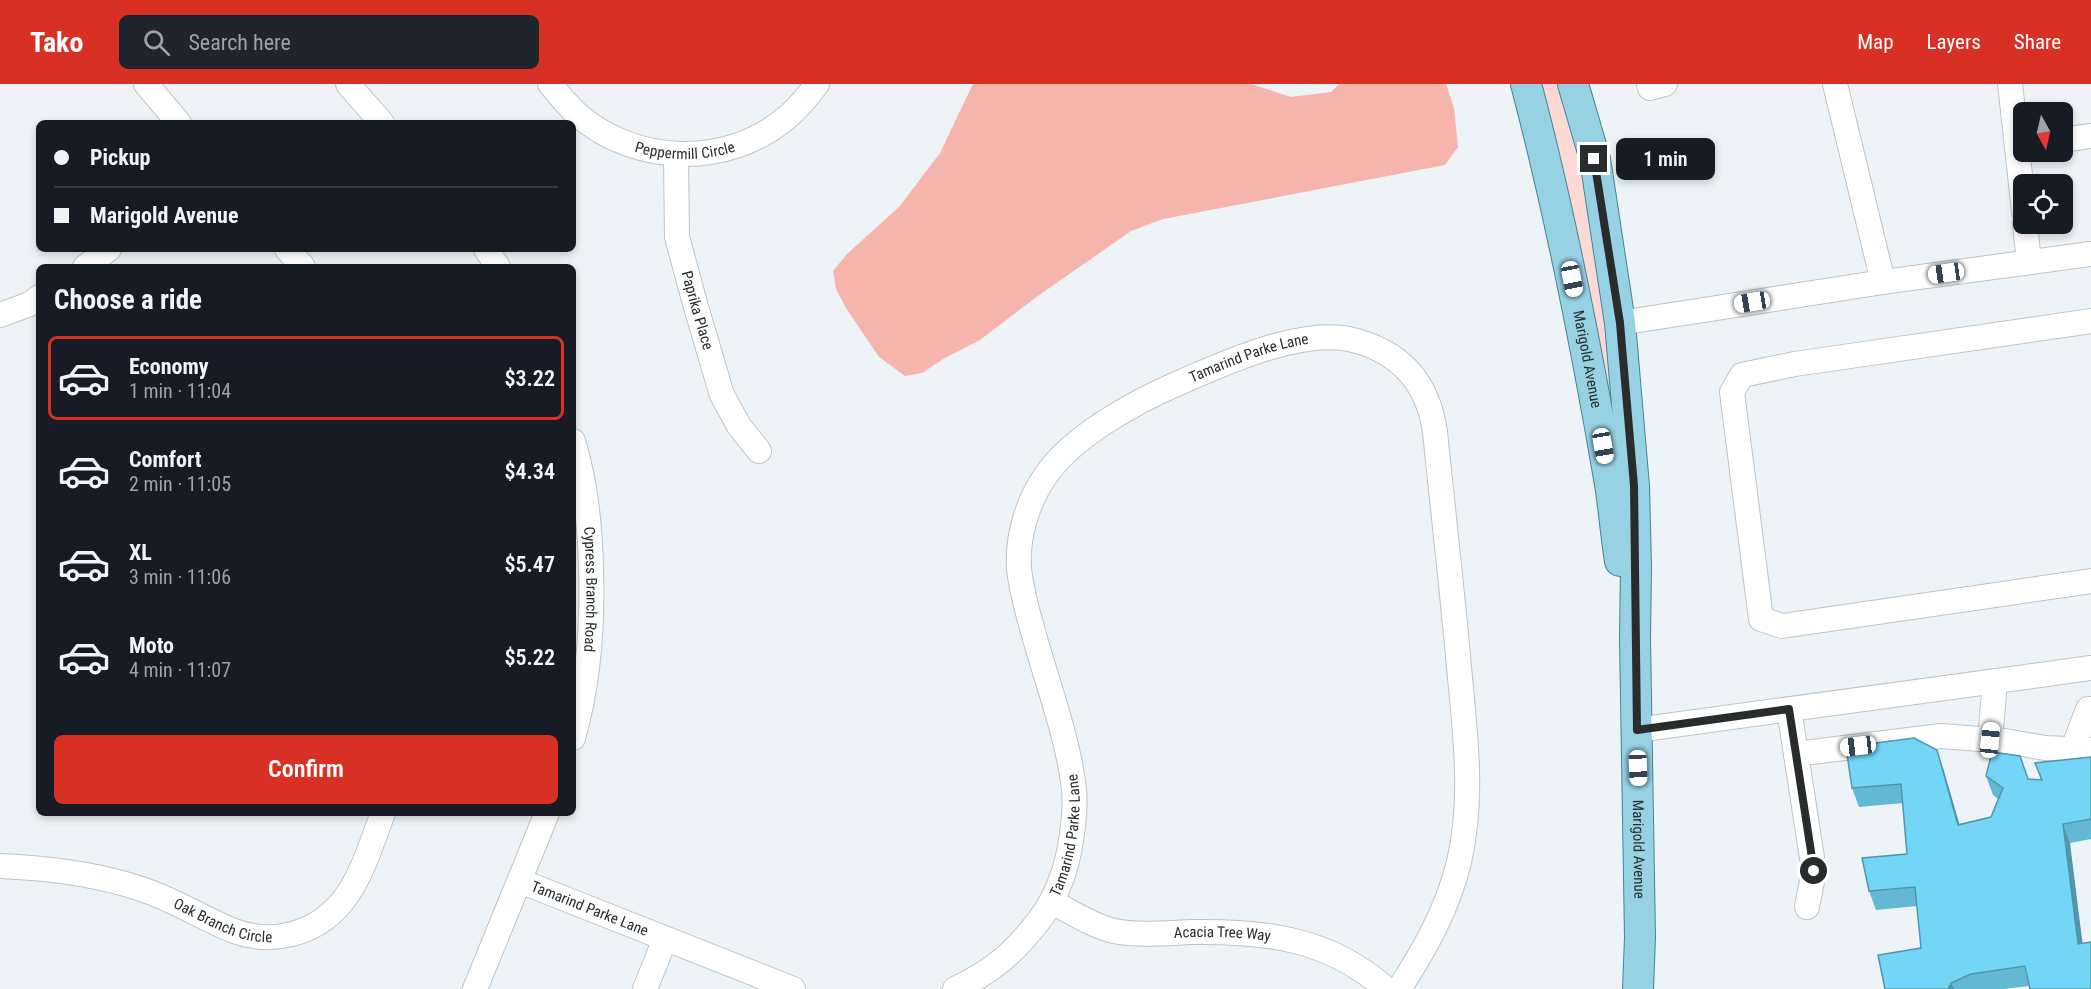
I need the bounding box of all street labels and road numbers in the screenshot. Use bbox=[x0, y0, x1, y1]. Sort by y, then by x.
street label: Peppermill Circle bbox=[633, 138, 737, 163]
street label: Paprika Place bbox=[678, 269, 717, 352]
street label: Marigold Avenue bbox=[1569, 309, 1605, 409]
street label: Tamarind Parke Lane bbox=[1186, 330, 1310, 386]
street label: Cypress Branch Road bbox=[580, 526, 600, 653]
street label: Tamarind Parke Lane bbox=[1046, 773, 1084, 900]
street label: Marigold Avenue bbox=[1629, 800, 1648, 899]
street label: Tamarind Parke Lane bbox=[529, 877, 651, 940]
street label: Oak Branch Circle bbox=[171, 894, 272, 946]
street label: Acacia Tree Way bbox=[1173, 923, 1272, 945]

